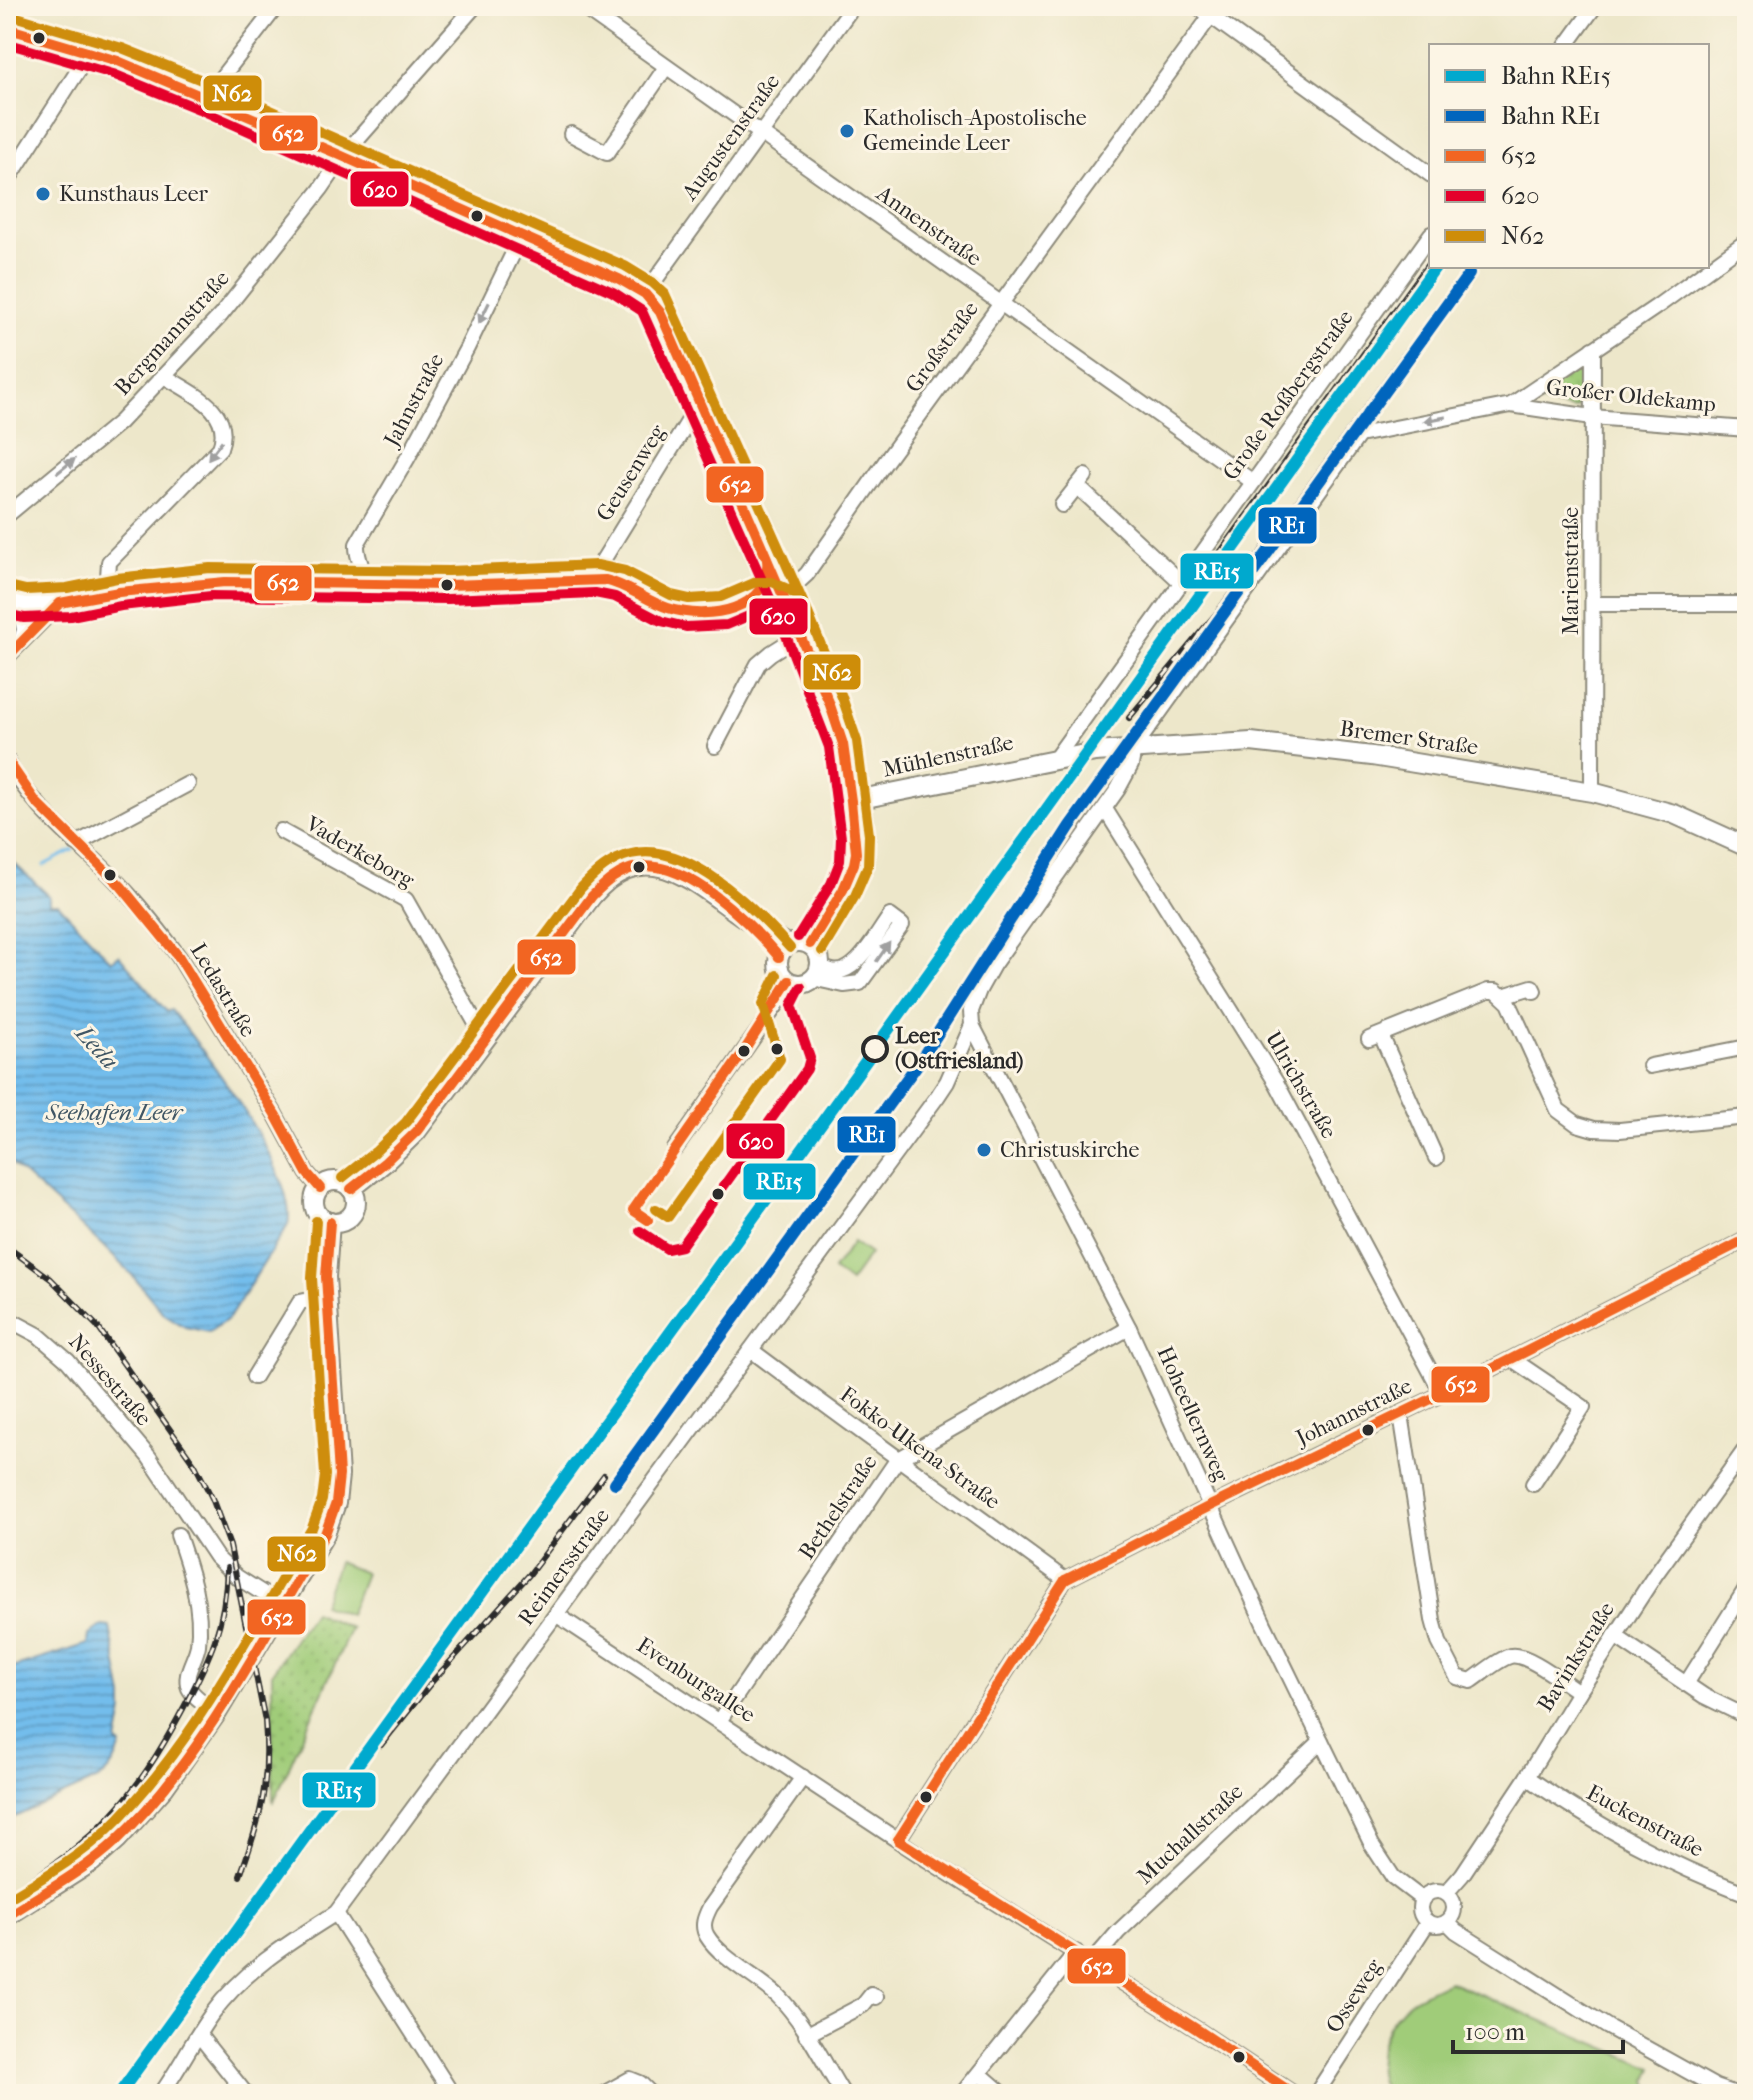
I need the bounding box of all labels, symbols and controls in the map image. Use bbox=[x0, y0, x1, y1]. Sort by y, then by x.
unlabelled marker bbox=[31, 30, 47, 46]
legend bbox=[1429, 44, 1709, 268]
text: Bahn RE15 bbox=[1501, 62, 1611, 90]
street label: Augustenstraße bbox=[676, 69, 785, 206]
line badge: N62 bbox=[202, 74, 263, 112]
text: N62 bbox=[212, 81, 252, 107]
text: Bahn RE1 bbox=[1501, 102, 1601, 130]
place label: Katholisch-Apostolische Gemeinde Leer bbox=[863, 105, 1087, 156]
line badge: 652 bbox=[258, 114, 319, 152]
text: 652 bbox=[272, 121, 304, 147]
marker: Katholisch-Apostolische Gemeinde Leer bbox=[838, 122, 856, 140]
text: 652 bbox=[1501, 142, 1537, 170]
line badge: 620 bbox=[349, 170, 410, 208]
text: 620 bbox=[362, 177, 398, 203]
street label: Annenstraße bbox=[871, 180, 986, 272]
place label: Kunsthaus Leer bbox=[59, 181, 209, 207]
text: 620 bbox=[1501, 182, 1540, 210]
marker: Kunsthaus Leer bbox=[34, 185, 52, 203]
unlabelled marker bbox=[469, 208, 485, 224]
text: N62 bbox=[1501, 222, 1545, 250]
street label: Bergmannstraße bbox=[109, 265, 235, 401]
street label: Großstraße bbox=[900, 296, 984, 398]
one-way arrow bbox=[477, 302, 491, 325]
street label: Große Roßbergstraße bbox=[1218, 305, 1359, 485]
street label: Jahnstraße bbox=[378, 349, 449, 453]
street label: Großer Oldekamp bbox=[1545, 374, 1717, 418]
one-way arrow bbox=[1422, 414, 1447, 426]
street label: Geusenweg bbox=[591, 420, 671, 526]
one-way arrow bbox=[207, 439, 223, 461]
one-way arrow bbox=[56, 458, 76, 475]
line badge: 652 bbox=[705, 465, 765, 504]
text: 652 bbox=[719, 472, 751, 498]
line badge: RE1 bbox=[1257, 506, 1318, 545]
street label: Marienstraße bbox=[1558, 507, 1584, 635]
text: RE1 bbox=[1268, 513, 1306, 539]
line badge: RE15 bbox=[1179, 552, 1255, 590]
text: RE15 bbox=[1194, 559, 1241, 585]
line badge: 652 bbox=[253, 564, 313, 602]
text: 652 bbox=[267, 570, 299, 596]
unlabelled marker bbox=[439, 577, 455, 593]
line badge: 620 bbox=[748, 597, 809, 636]
text: 620 bbox=[760, 604, 796, 630]
line badge: N62 bbox=[802, 653, 862, 691]
text: N62 bbox=[812, 660, 852, 686]
street label: Bremer Straße bbox=[1338, 715, 1480, 761]
street label: Mühlenstraße bbox=[880, 729, 1016, 783]
street label: Vaderkeborg bbox=[300, 810, 419, 894]
unlabelled marker bbox=[631, 859, 647, 875]
unlabelled marker bbox=[102, 867, 118, 883]
street label: Ledastraße bbox=[185, 938, 261, 1042]
line badge: 652 bbox=[516, 938, 577, 976]
one-way arrow bbox=[875, 942, 890, 963]
text: 652 bbox=[530, 945, 562, 971]
water label: Leda bbox=[69, 1018, 124, 1075]
place label: Leer (Ostfriesland) bbox=[895, 1023, 1023, 1074]
street label: Ulrichstraße bbox=[1260, 1027, 1342, 1143]
marker: Leer (Ostfriesland) bbox=[862, 1036, 888, 1062]
unlabelled marker bbox=[769, 1041, 785, 1057]
unlabelled marker bbox=[736, 1043, 752, 1059]
water label: Seehafen Leer bbox=[45, 1098, 184, 1126]
line badge: RE1 bbox=[836, 1115, 897, 1154]
line badge: 620 bbox=[725, 1122, 786, 1160]
text: RE1 bbox=[848, 1122, 886, 1148]
text: 620 bbox=[738, 1129, 774, 1155]
place label: Christuskirche bbox=[1000, 1137, 1140, 1163]
marker: Christuskirche bbox=[975, 1141, 993, 1159]
line badge: RE15 bbox=[742, 1162, 817, 1201]
text: RE15 bbox=[756, 1169, 803, 1195]
unlabelled marker bbox=[710, 1186, 726, 1202]
street label: Nessestraße bbox=[63, 1329, 157, 1431]
street label: Hoheellernweg bbox=[1152, 1342, 1234, 1486]
line badge: 652 bbox=[1430, 1365, 1491, 1404]
text: 652 bbox=[1445, 1372, 1477, 1398]
street label: Johannstraße bbox=[1290, 1373, 1416, 1452]
street label: Fokko-Ukena-Straße bbox=[835, 1381, 1005, 1515]
unlabelled marker bbox=[1360, 1422, 1376, 1438]
street label: Bethelstraße bbox=[793, 1450, 883, 1564]
street label: Reimersstraße bbox=[513, 1503, 615, 1630]
line badge: N62 bbox=[266, 1535, 327, 1573]
text: N62 bbox=[277, 1541, 317, 1567]
street label: Bavinkstraße bbox=[1532, 1597, 1620, 1717]
line badge: 652 bbox=[246, 1598, 307, 1636]
text: 652 bbox=[261, 1605, 293, 1631]
street label: Evenburgallee bbox=[632, 1632, 760, 1728]
line badge: RE15 bbox=[301, 1771, 377, 1809]
text: RE15 bbox=[316, 1778, 363, 1804]
street label: Muchallstraße bbox=[1132, 1778, 1248, 1890]
street label: Euckenstraße bbox=[1582, 1779, 1708, 1863]
unlabelled marker bbox=[918, 1789, 934, 1805]
line badge: 652 bbox=[1066, 1947, 1127, 1985]
text: 652 bbox=[1081, 1954, 1113, 1980]
street label: Osseweg bbox=[1321, 1954, 1388, 2038]
scale bar bbox=[1453, 2004, 1623, 2054]
text: 100 m bbox=[1465, 2018, 1525, 2046]
unlabelled marker bbox=[1231, 2049, 1247, 2065]

